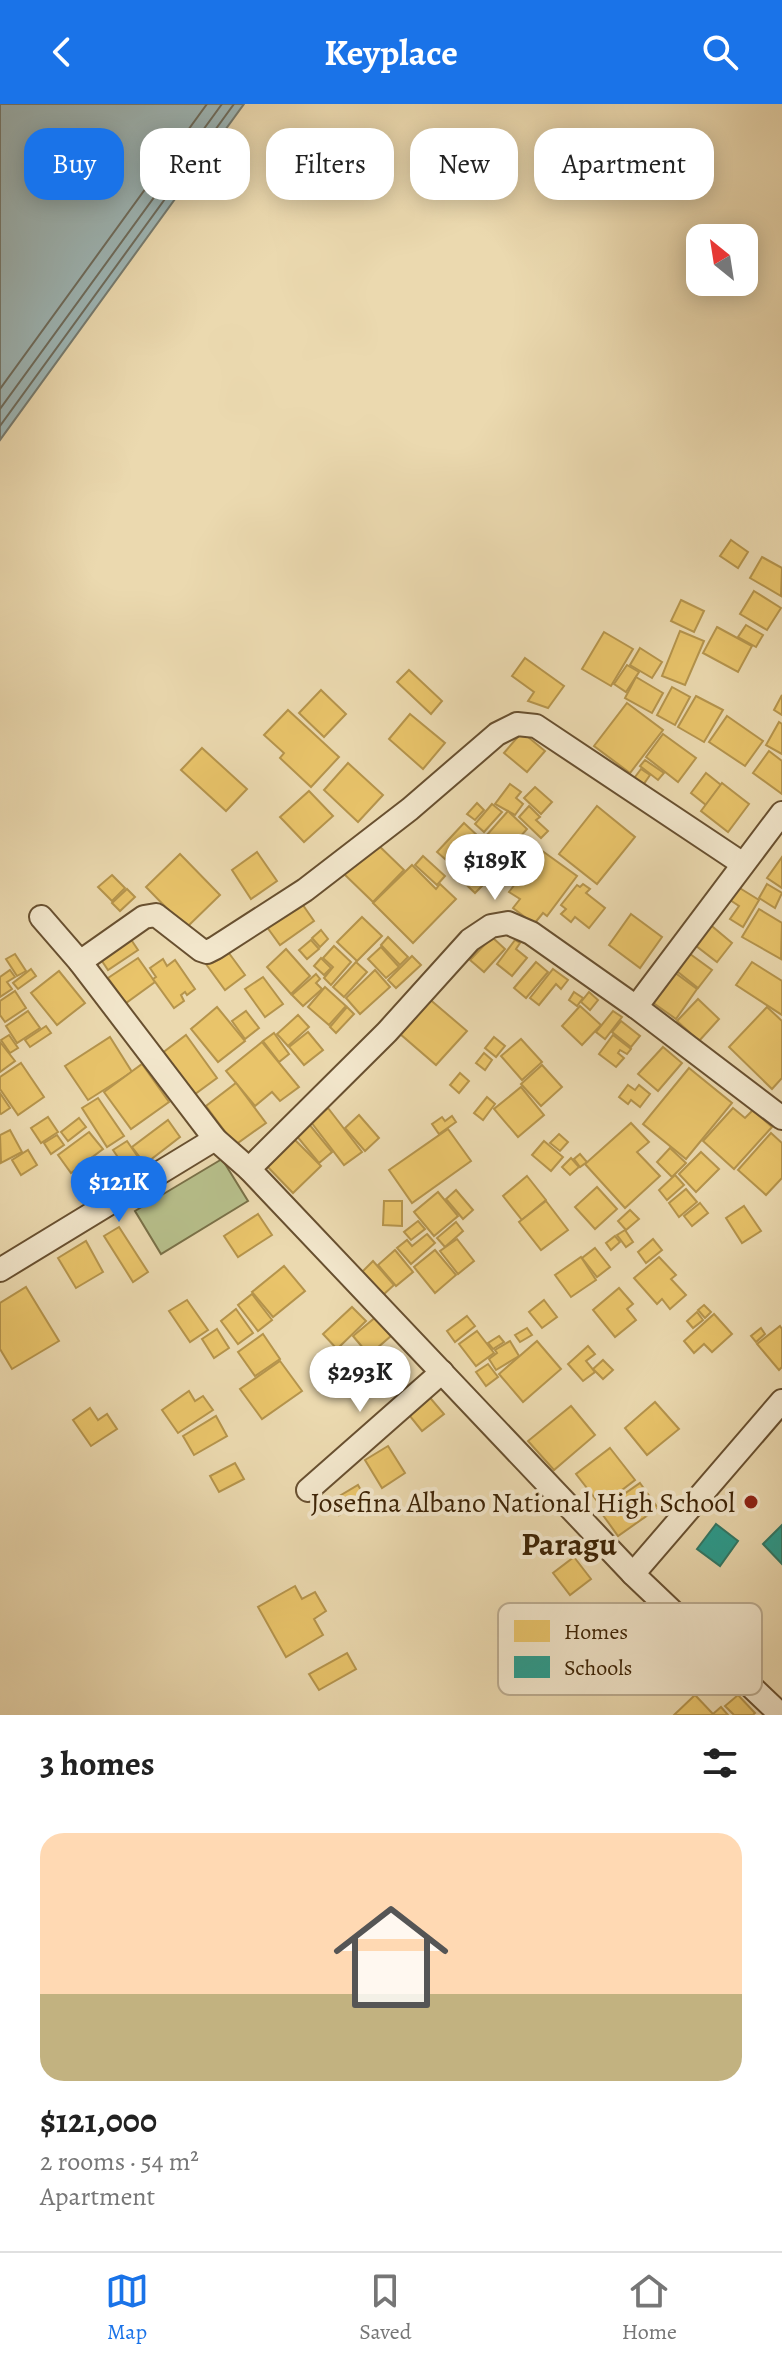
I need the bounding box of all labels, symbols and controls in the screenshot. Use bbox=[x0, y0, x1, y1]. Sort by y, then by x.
text: Keyplace bbox=[324, 28, 458, 77]
icon: back bbox=[40, 30, 84, 74]
icon: search bbox=[698, 30, 742, 74]
chip: Buy bbox=[24, 128, 124, 200]
chip: Rent bbox=[140, 128, 250, 200]
chip: Filters bbox=[266, 128, 394, 200]
chip: New bbox=[410, 128, 518, 200]
chip: Apartment bbox=[534, 128, 714, 200]
north arrow bbox=[686, 224, 758, 296]
map controls bbox=[686, 224, 758, 296]
pin: $189K bbox=[439, 834, 551, 902]
text: $189K bbox=[463, 842, 527, 877]
pin: $121K bbox=[63, 1156, 175, 1224]
text: $121K bbox=[89, 1164, 149, 1199]
pin: $293K bbox=[304, 1346, 416, 1414]
text: $293K bbox=[328, 1354, 392, 1389]
place label: Josefina Albano National High School bbox=[311, 1484, 735, 1522]
marker: Josefina Albano National High School bbox=[742, 1493, 760, 1511]
district label: Paragu bbox=[521, 1522, 617, 1566]
legend bbox=[498, 1603, 762, 1695]
text: Homes bbox=[564, 1617, 628, 1647]
text: Schools bbox=[564, 1653, 632, 1683]
text: 3 homes bbox=[40, 1740, 155, 1787]
icon: filters bbox=[698, 1741, 742, 1785]
icon: home bbox=[319, 1885, 463, 2029]
text: $121,000 bbox=[40, 2097, 157, 2144]
text: 2 rooms · 54 m² bbox=[40, 2144, 199, 2179]
text: Apartment bbox=[40, 2179, 155, 2214]
tab: Map bbox=[105, 2269, 149, 2347]
tab: Saved bbox=[359, 2269, 411, 2347]
tab: Home bbox=[622, 2269, 677, 2347]

